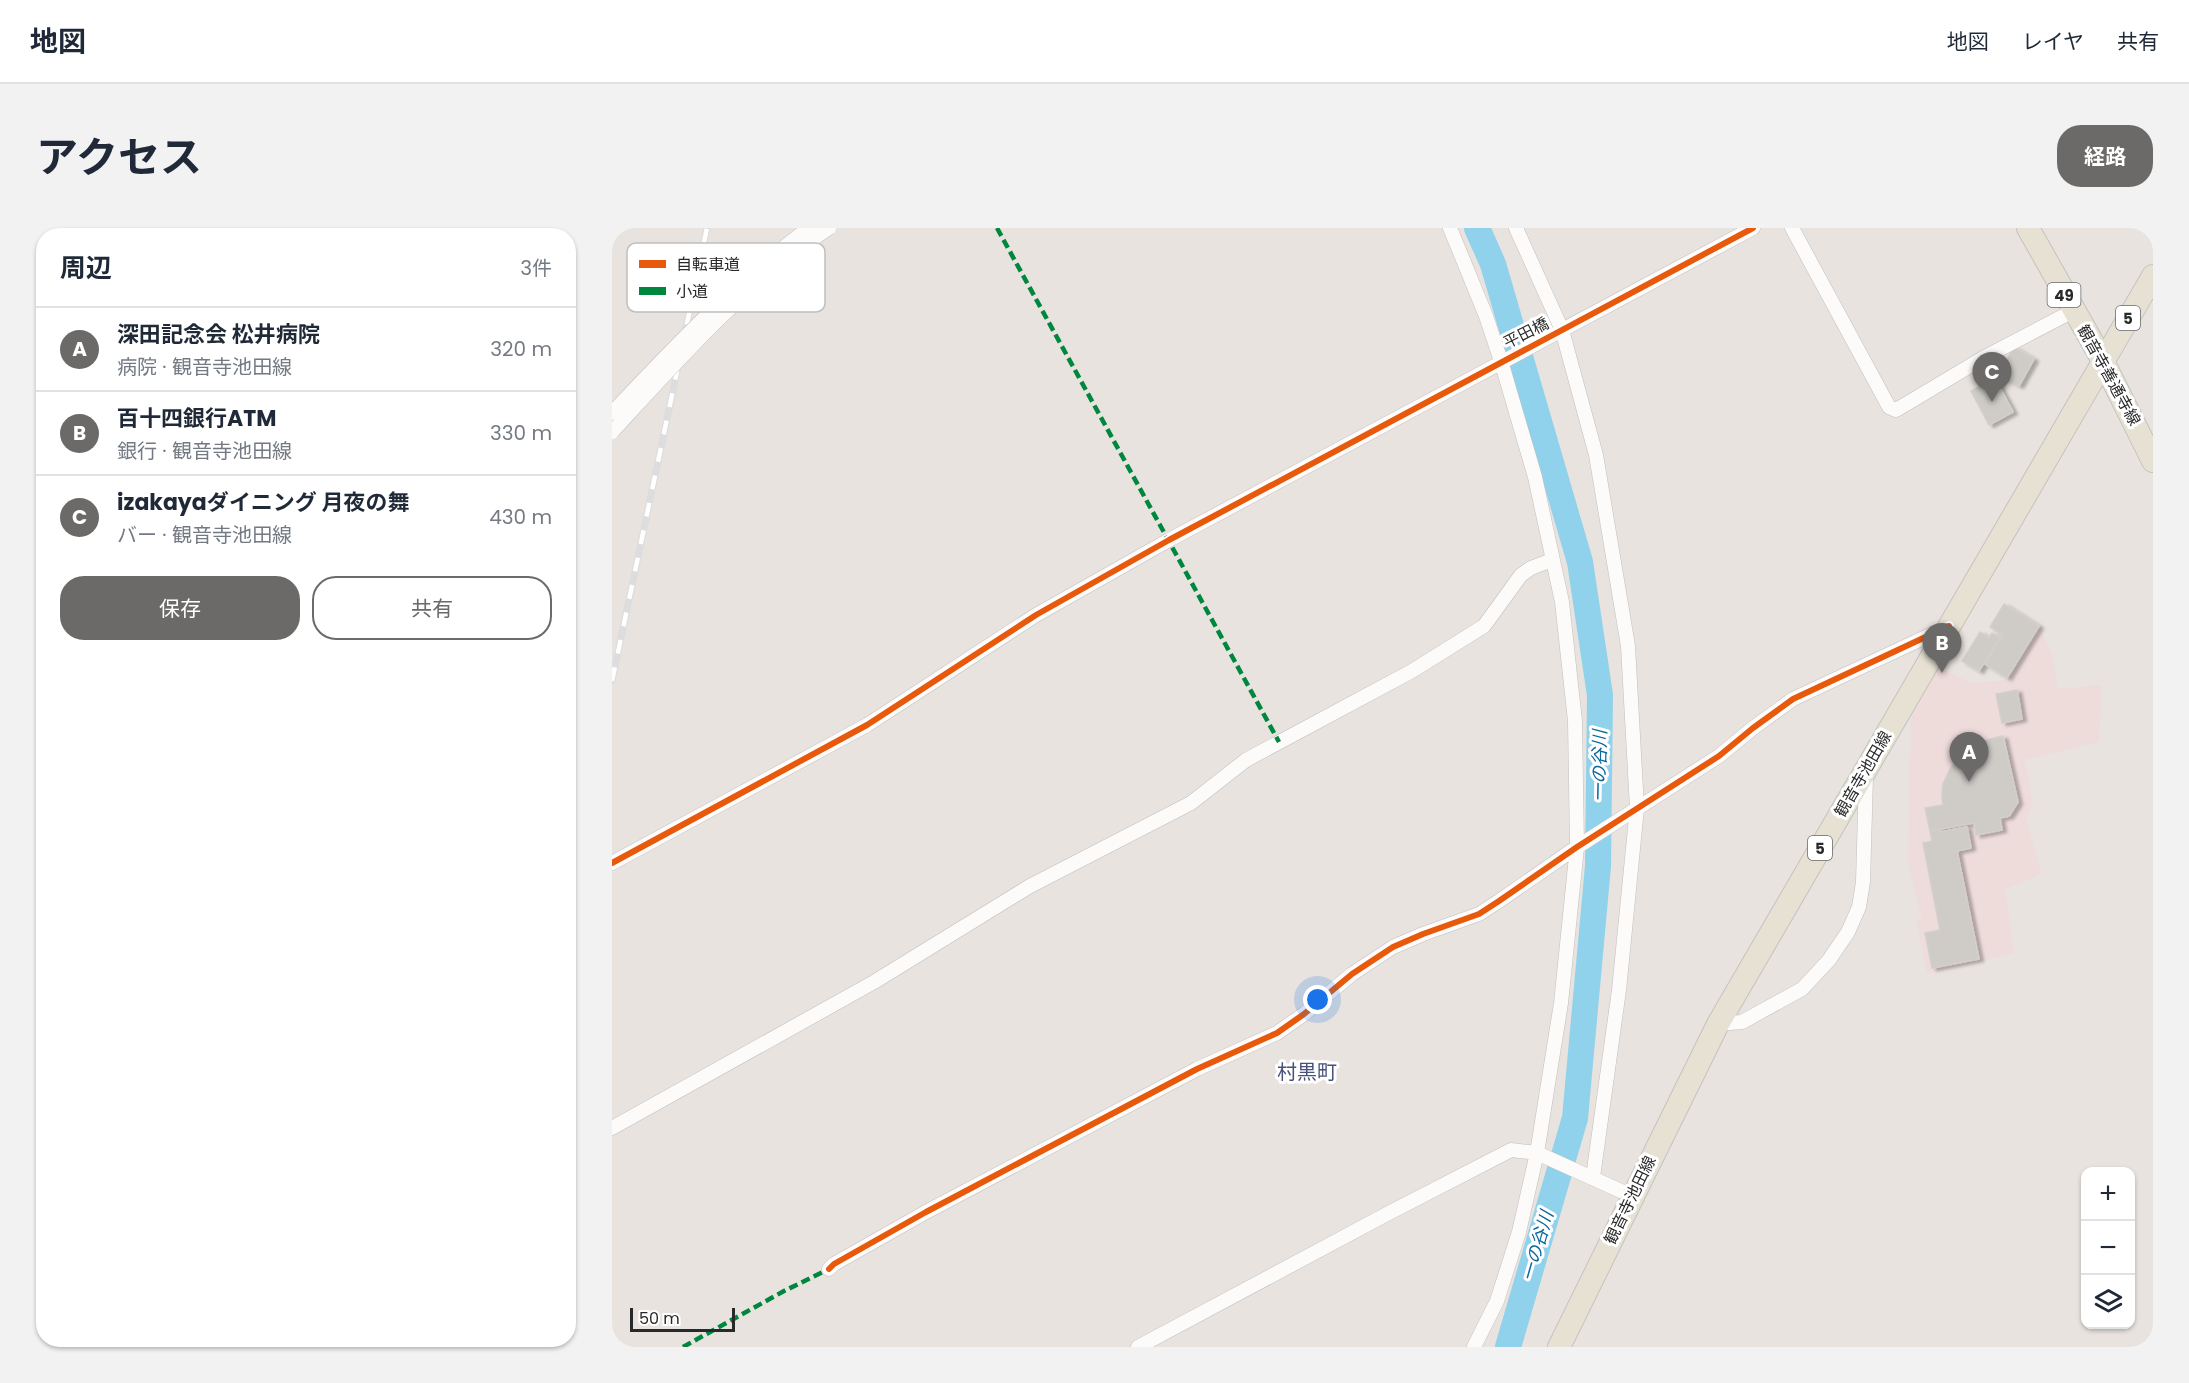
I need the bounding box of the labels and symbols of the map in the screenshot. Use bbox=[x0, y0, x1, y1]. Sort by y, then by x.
legend bbox=[627, 243, 825, 312]
text: 自転車道 bbox=[676, 253, 740, 276]
text: 小道 bbox=[676, 280, 708, 303]
road number: 49 bbox=[2048, 283, 2080, 307]
road number: 5 bbox=[2116, 306, 2140, 330]
street label: 平田橋 bbox=[1499, 312, 1553, 354]
street label: 観音寺善通寺線 bbox=[2072, 320, 2146, 430]
pin: C bbox=[1972, 352, 2012, 402]
pin: B bbox=[1922, 624, 1962, 673]
street label: 観音寺池田線 bbox=[1829, 727, 1897, 821]
water label: 一の谷川 bbox=[1586, 728, 1612, 802]
pin: A bbox=[1950, 732, 1988, 782]
road number: 5 bbox=[1808, 836, 1832, 860]
your location bbox=[1303, 985, 1332, 1014]
district label: 村黒町 bbox=[1277, 1058, 1337, 1086]
street label: 観音寺池田線 bbox=[1599, 1152, 1661, 1248]
water label: 一の谷川 bbox=[1515, 1206, 1559, 1284]
scale bar bbox=[630, 1305, 735, 1332]

